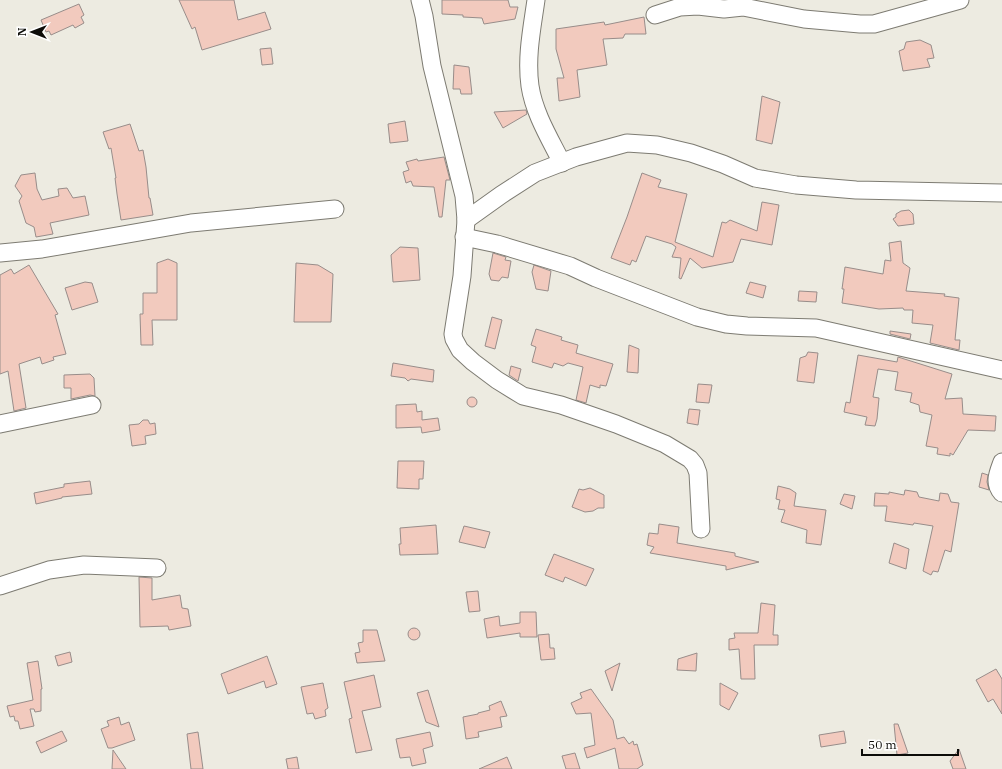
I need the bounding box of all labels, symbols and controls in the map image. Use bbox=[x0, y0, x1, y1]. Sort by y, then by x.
north arrow bbox=[12, 12, 52, 52]
text: N bbox=[15, 27, 29, 36]
scale bar bbox=[862, 731, 958, 757]
text: 50 m bbox=[868, 737, 897, 752]

